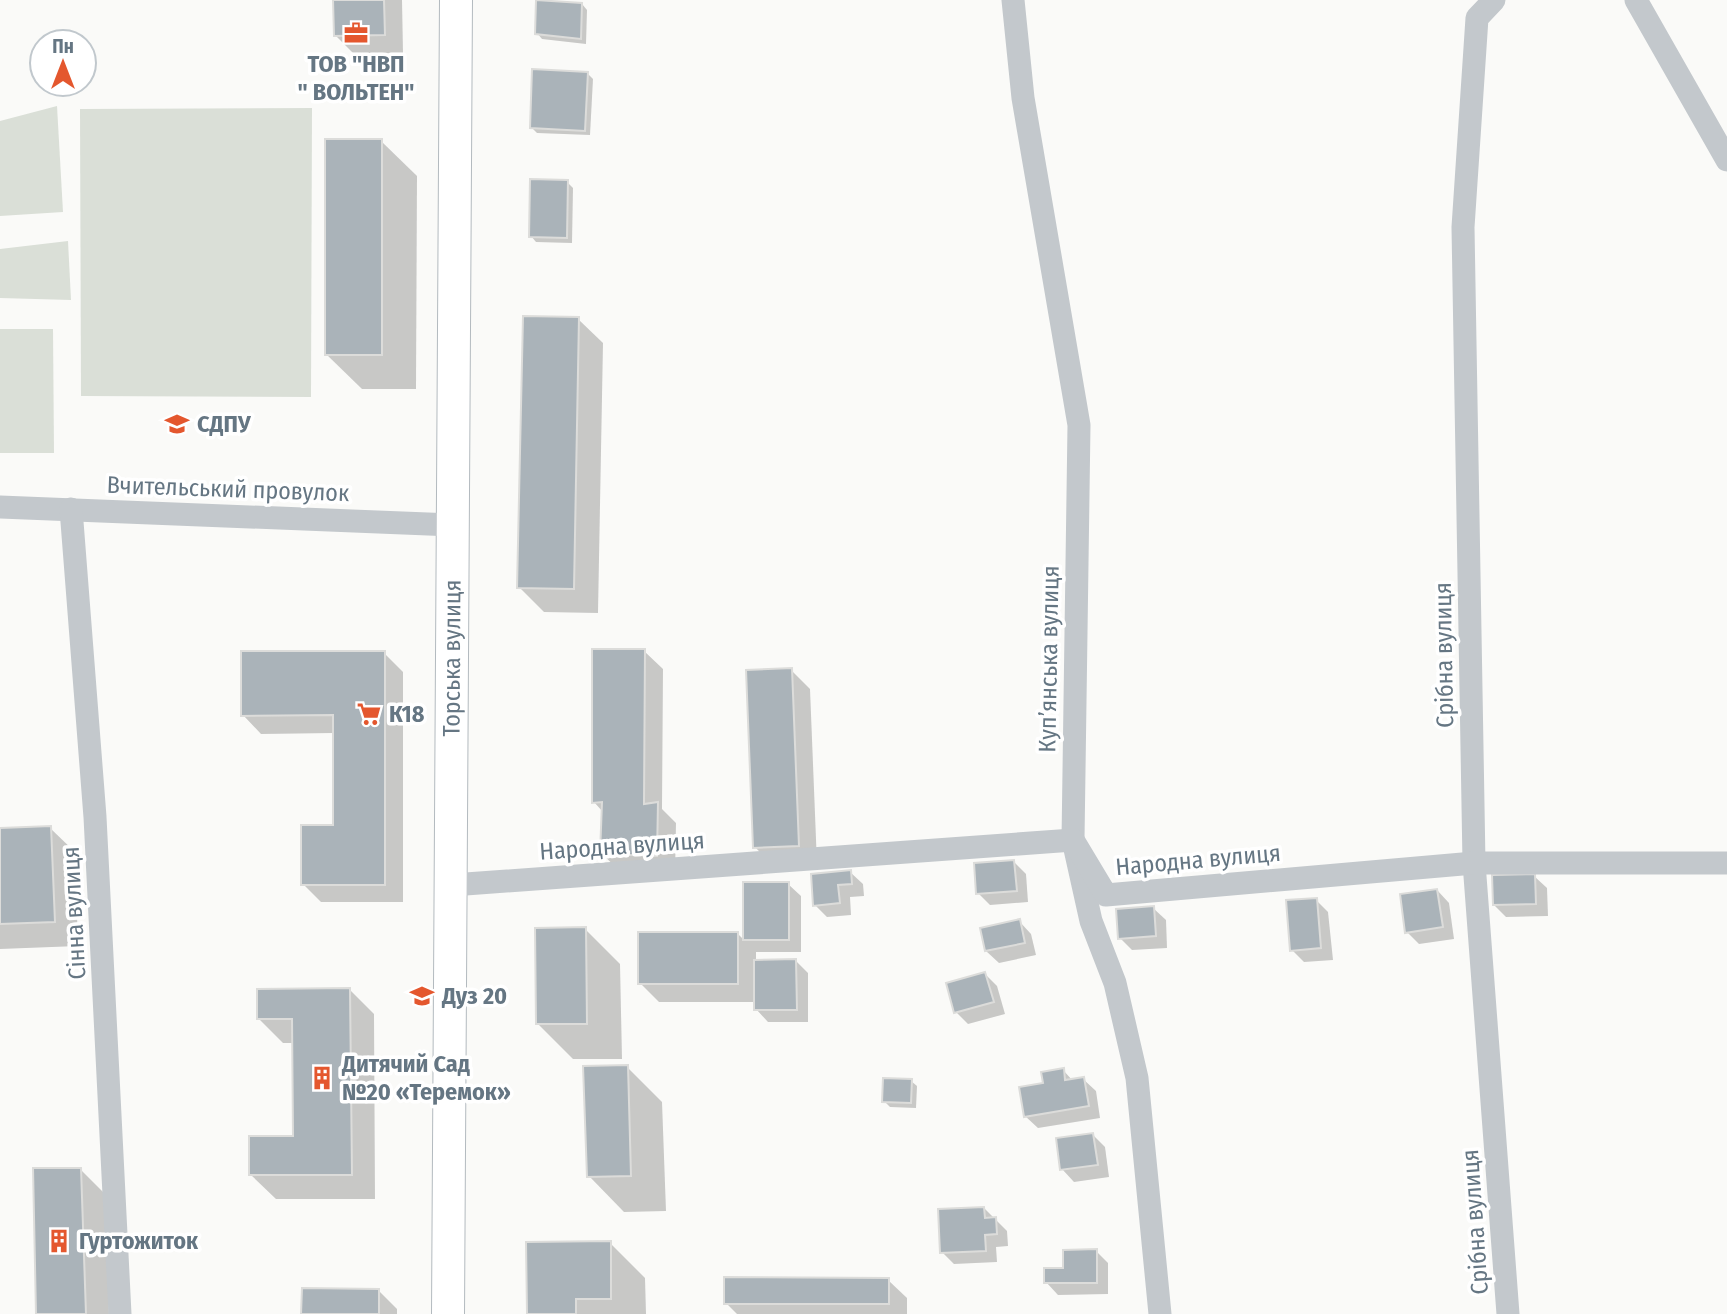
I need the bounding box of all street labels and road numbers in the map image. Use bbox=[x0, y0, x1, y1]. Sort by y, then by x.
street label: Вчительський провулок bbox=[106, 471, 350, 507]
street label: Куп’янська вулиця bbox=[1033, 565, 1065, 753]
street label: Торська вулиця bbox=[438, 579, 466, 737]
street label: Срібна вулиця bbox=[1429, 582, 1459, 728]
street label: Народна вулиця bbox=[538, 826, 706, 866]
street label: Народна вулиця bbox=[1114, 839, 1282, 881]
street label: Сінна вулиця bbox=[57, 846, 91, 980]
street label: Срібна вулиця bbox=[1456, 1148, 1494, 1296]

